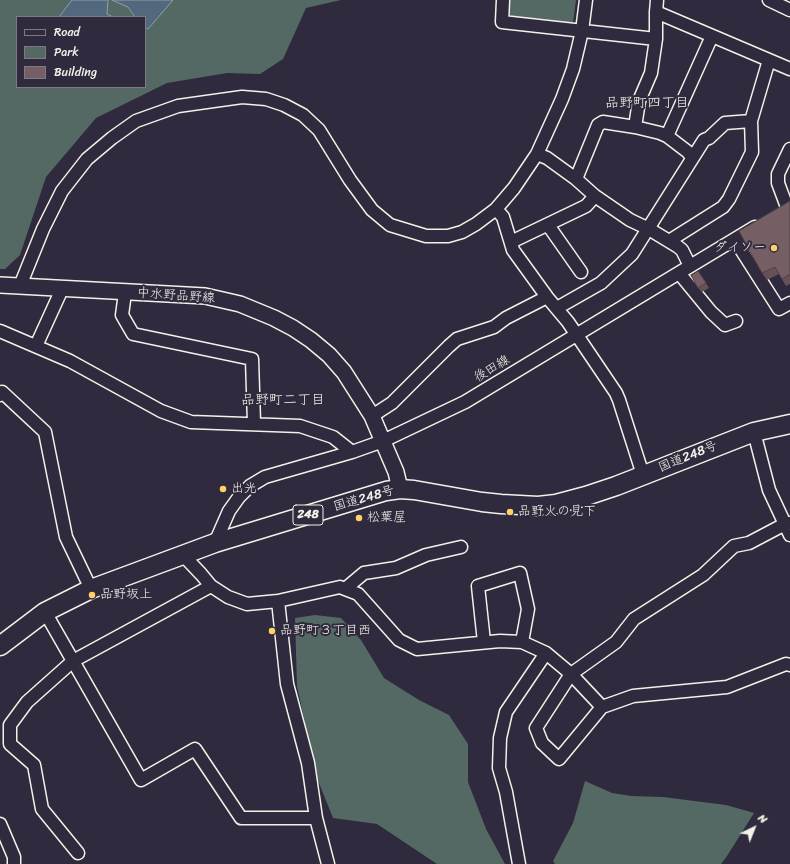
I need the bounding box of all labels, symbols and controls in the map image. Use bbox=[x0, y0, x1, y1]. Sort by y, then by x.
legend bbox=[16, 16, 146, 88]
text: Road bbox=[54, 21, 80, 43]
text: Park bbox=[54, 41, 79, 63]
text: Building bbox=[54, 61, 97, 83]
district label: 品野町四丁目 bbox=[605, 95, 689, 111]
place label: ダイソー bbox=[714, 240, 766, 256]
marker: ダイソー bbox=[769, 243, 779, 253]
street label: 中水野品野線 bbox=[137, 285, 215, 307]
street label: 後田線 bbox=[471, 352, 513, 386]
district label: 品野町二丁目 bbox=[241, 392, 325, 408]
street label: 国道248号 bbox=[656, 438, 720, 476]
place label: 出光 bbox=[231, 481, 257, 497]
street label: 国道248号 bbox=[332, 483, 396, 515]
marker: 出光 bbox=[218, 484, 228, 494]
place label: 品野火の見下 bbox=[518, 504, 596, 520]
road number: 248 bbox=[293, 505, 323, 525]
marker: 品野火の見下 bbox=[505, 507, 515, 517]
place label: 松葉屋 bbox=[367, 510, 406, 526]
marker: 松葉屋 bbox=[354, 513, 364, 523]
place label: 品野坂上 bbox=[100, 587, 152, 603]
marker: 品野坂上 bbox=[87, 590, 97, 600]
place label: 品野町３丁目西 bbox=[280, 623, 371, 639]
marker: 品野町３丁目西 bbox=[267, 626, 277, 636]
north arrow bbox=[734, 808, 774, 848]
text: N bbox=[753, 809, 772, 828]

